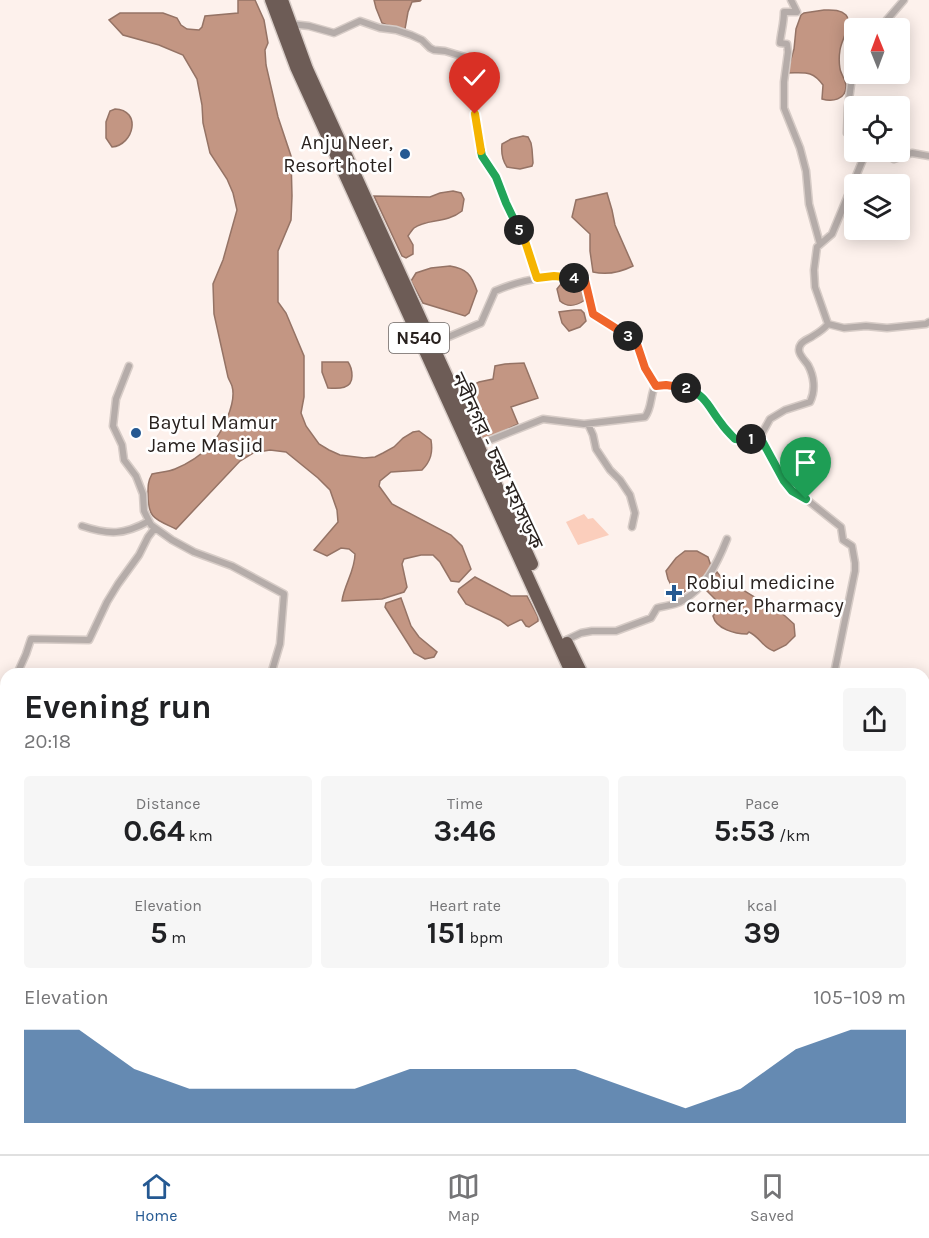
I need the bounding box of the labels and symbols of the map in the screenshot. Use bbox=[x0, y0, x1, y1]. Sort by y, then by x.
north arrow bbox=[844, 18, 910, 84]
pin bbox=[449, 52, 500, 114]
place label: Anju Neer, Resort hotel bbox=[283, 131, 393, 177]
marker: Anju Neer, Resort hotel bbox=[398, 147, 412, 161]
pin: 5 bbox=[504, 215, 534, 245]
pin: 4 bbox=[559, 263, 589, 293]
pin: 3 bbox=[613, 321, 643, 351]
road number: N540 bbox=[389, 323, 449, 353]
street label: নবীনগর - চন্দ্রা মহাসড়ক bbox=[446, 368, 549, 554]
pin: 2 bbox=[671, 373, 701, 403]
place label: Baytul Mamur Jame Masjid bbox=[148, 411, 277, 457]
pin: 1 bbox=[736, 424, 766, 454]
marker: Baytul Mamur Jame Masjid bbox=[129, 426, 143, 440]
pin bbox=[780, 437, 831, 499]
place label: Robiul medicine corner, Pharmacy bbox=[686, 571, 844, 617]
marker: Robiul medicine corner, Pharmacy bbox=[667, 586, 681, 600]

